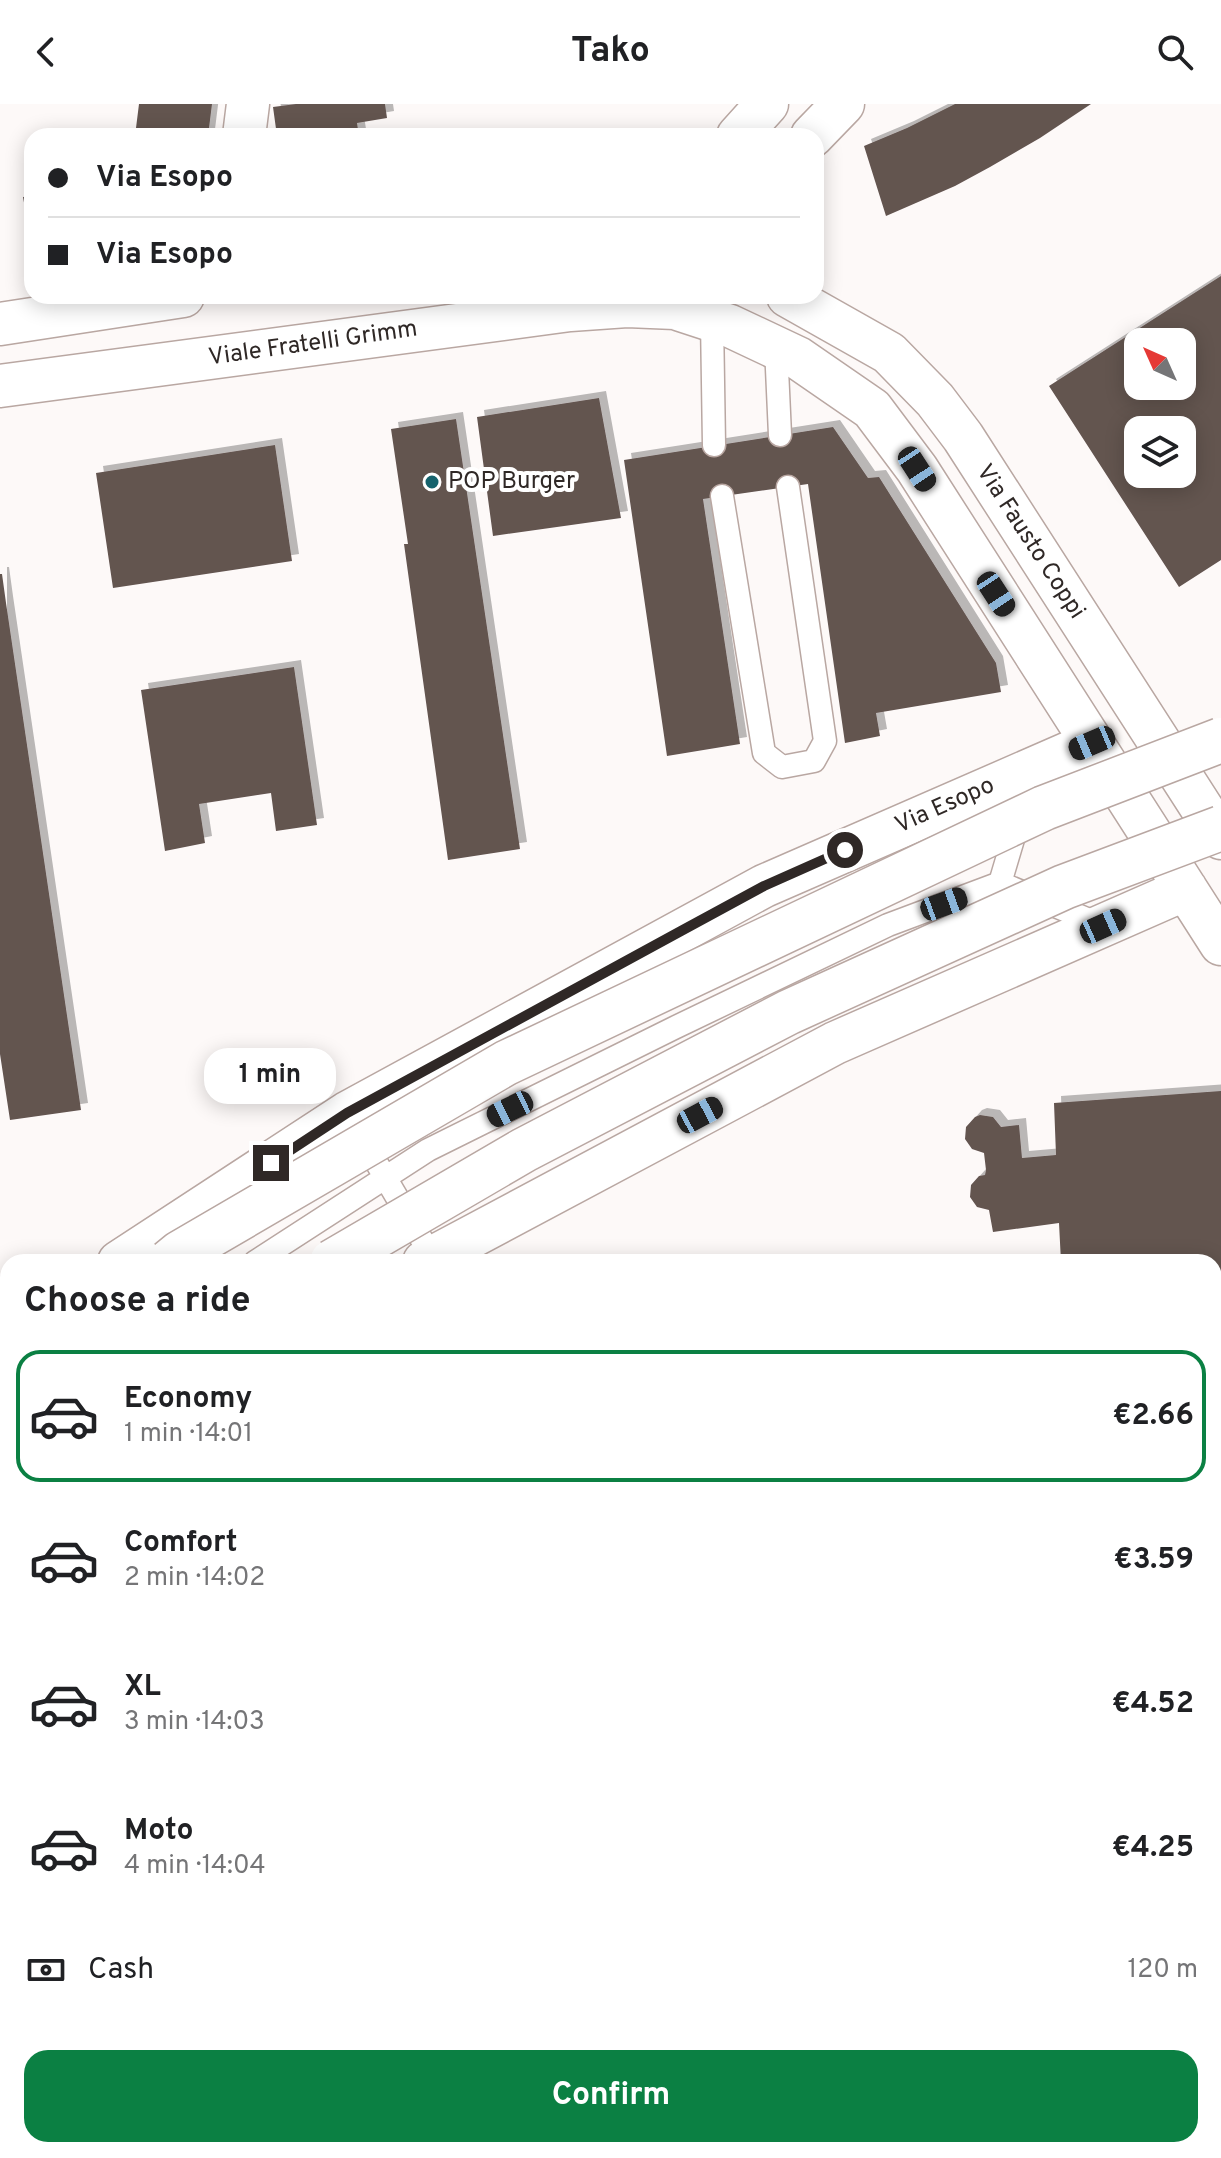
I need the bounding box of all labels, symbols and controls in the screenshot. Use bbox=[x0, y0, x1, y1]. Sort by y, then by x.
text: Tako bbox=[571, 29, 650, 75]
icon: back bbox=[24, 30, 68, 74]
icon: search bbox=[1153, 30, 1197, 74]
text: Via Esopo bbox=[96, 160, 233, 197]
text: Via Esopo bbox=[96, 237, 233, 274]
street label: Viale Fratelli Grimm bbox=[207, 314, 419, 374]
north arrow bbox=[1124, 328, 1196, 400]
map controls bbox=[1124, 328, 1196, 488]
button: layers bbox=[1124, 416, 1196, 488]
car bbox=[894, 442, 940, 496]
street label: Via Fausto Coppi bbox=[969, 459, 1091, 625]
place label: POP Burger bbox=[448, 467, 575, 497]
marker: POP Burger bbox=[423, 473, 441, 491]
car bbox=[973, 567, 1019, 621]
car bbox=[1065, 723, 1119, 763]
street label: Via Esopo bbox=[891, 771, 999, 841]
route start bbox=[827, 832, 863, 868]
car bbox=[917, 885, 971, 923]
car bbox=[1076, 905, 1130, 947]
callout: 1 min bbox=[205, 1047, 337, 1103]
text: 1 min bbox=[239, 1059, 301, 1092]
car bbox=[483, 1088, 537, 1130]
car bbox=[673, 1093, 727, 1137]
route end bbox=[253, 1145, 289, 1181]
text: Choose a ride bbox=[24, 1279, 250, 1325]
icon: car bbox=[28, 1380, 100, 1452]
text: Economy bbox=[124, 1381, 252, 1418]
text: €2.66 bbox=[1112, 1398, 1194, 1435]
text: 1 min · 14:01 bbox=[124, 1418, 253, 1451]
icon: car bbox=[28, 1524, 100, 1596]
text: Comfort bbox=[124, 1525, 237, 1562]
text: €3.59 bbox=[1114, 1542, 1194, 1579]
text: 2 min · 14:02 bbox=[124, 1562, 265, 1595]
icon: car bbox=[28, 1668, 100, 1740]
text: XL bbox=[124, 1669, 161, 1706]
text: €4.52 bbox=[1112, 1686, 1194, 1723]
text: 3 min · 14:03 bbox=[124, 1706, 265, 1739]
icon: car bbox=[28, 1812, 100, 1884]
text: Moto bbox=[124, 1813, 194, 1850]
text: €4.25 bbox=[1112, 1830, 1194, 1867]
text: 4 min · 14:04 bbox=[124, 1850, 266, 1883]
icon: cash bbox=[24, 1948, 68, 1992]
text: Cash bbox=[88, 1952, 154, 1989]
text: 120 m bbox=[1128, 1954, 1198, 1987]
button: Confirm bbox=[24, 2050, 1198, 2142]

